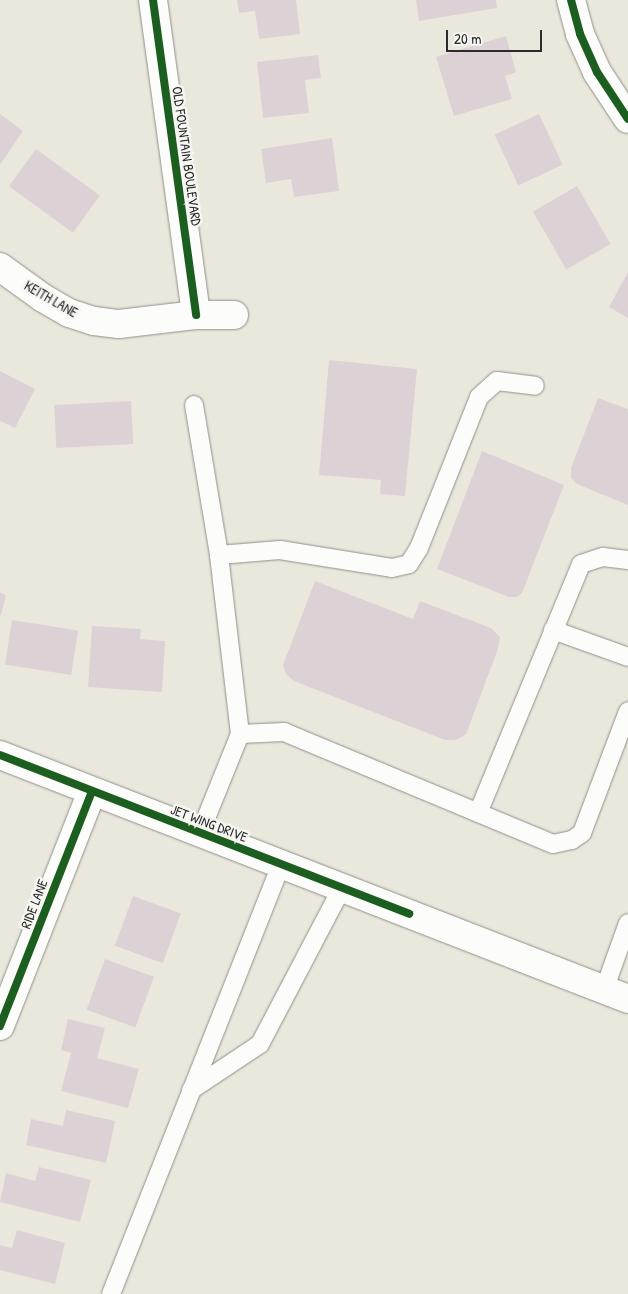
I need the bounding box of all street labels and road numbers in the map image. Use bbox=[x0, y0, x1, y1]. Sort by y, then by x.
street label: OLD FOUNTAIN BOULEVARD bbox=[169, 85, 205, 227]
street label: KEITH LANE bbox=[21, 277, 81, 321]
street label: JET WING DRIVE bbox=[168, 801, 250, 845]
street label: RIDE LANE bbox=[17, 877, 51, 931]

